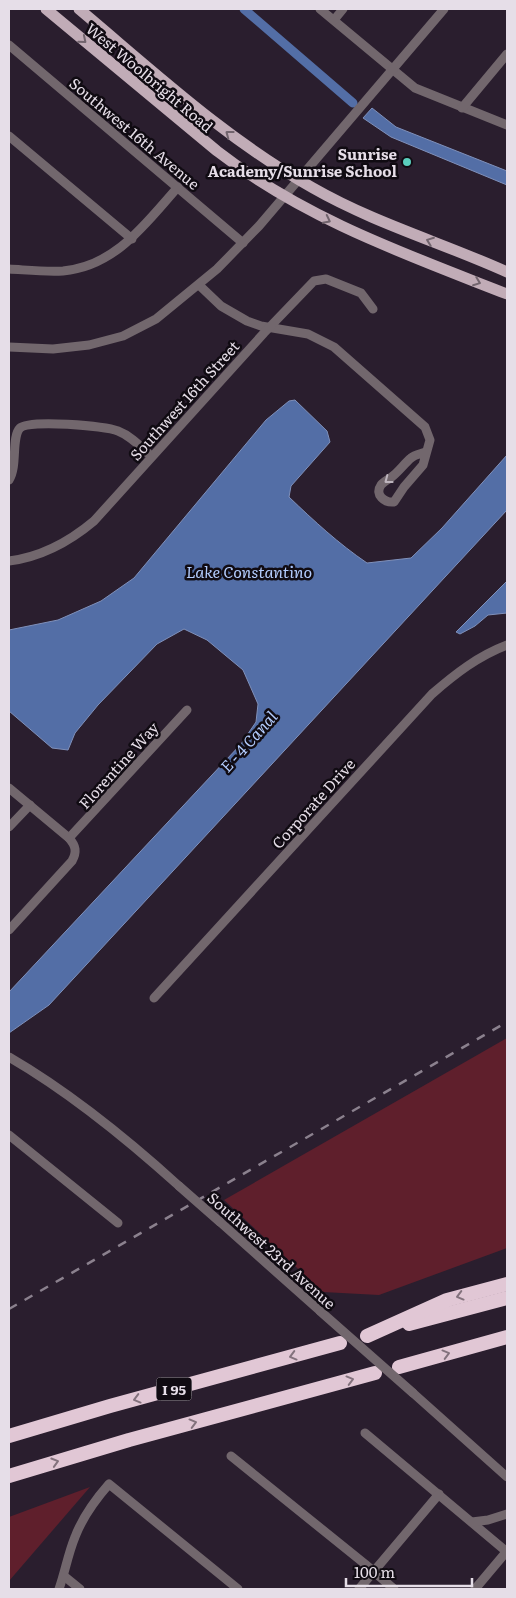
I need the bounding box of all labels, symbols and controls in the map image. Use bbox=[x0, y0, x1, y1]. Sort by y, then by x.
street label: West Woolbright Road bbox=[81, 17, 219, 137]
one-way arrow bbox=[77, 34, 86, 43]
street label: Southwest 16th Avenue bbox=[65, 72, 205, 195]
one-way arrow bbox=[226, 131, 235, 139]
place label: Sunrise Academy/Sunrise School bbox=[208, 142, 398, 182]
marker: Sunrise Academy/Sunrise School bbox=[401, 156, 413, 168]
one-way arrow bbox=[322, 214, 331, 224]
one-way arrow bbox=[426, 237, 434, 247]
one-way arrow bbox=[472, 276, 481, 286]
street label: Southwest 16th Street bbox=[124, 335, 244, 465]
one-way arrow bbox=[384, 474, 394, 483]
water label: Lake Constantino bbox=[186, 559, 312, 583]
water label: E - 4 Canal bbox=[214, 705, 282, 777]
street label: Florentine Way bbox=[73, 716, 164, 814]
street label: Corporate Drive bbox=[266, 752, 360, 853]
street label: Southwest 23rd Avenue bbox=[203, 1186, 341, 1314]
one-way arrow bbox=[457, 1291, 465, 1301]
one-way arrow bbox=[442, 1349, 450, 1359]
one-way arrow bbox=[289, 1350, 298, 1361]
one-way arrow bbox=[345, 1375, 354, 1386]
road number: I 95 bbox=[156, 1378, 192, 1400]
one-way arrow bbox=[132, 1393, 141, 1404]
one-way arrow bbox=[188, 1418, 196, 1428]
one-way arrow bbox=[51, 1457, 59, 1467]
scale bar bbox=[346, 1556, 472, 1588]
text: 100 m bbox=[354, 1560, 395, 1583]

